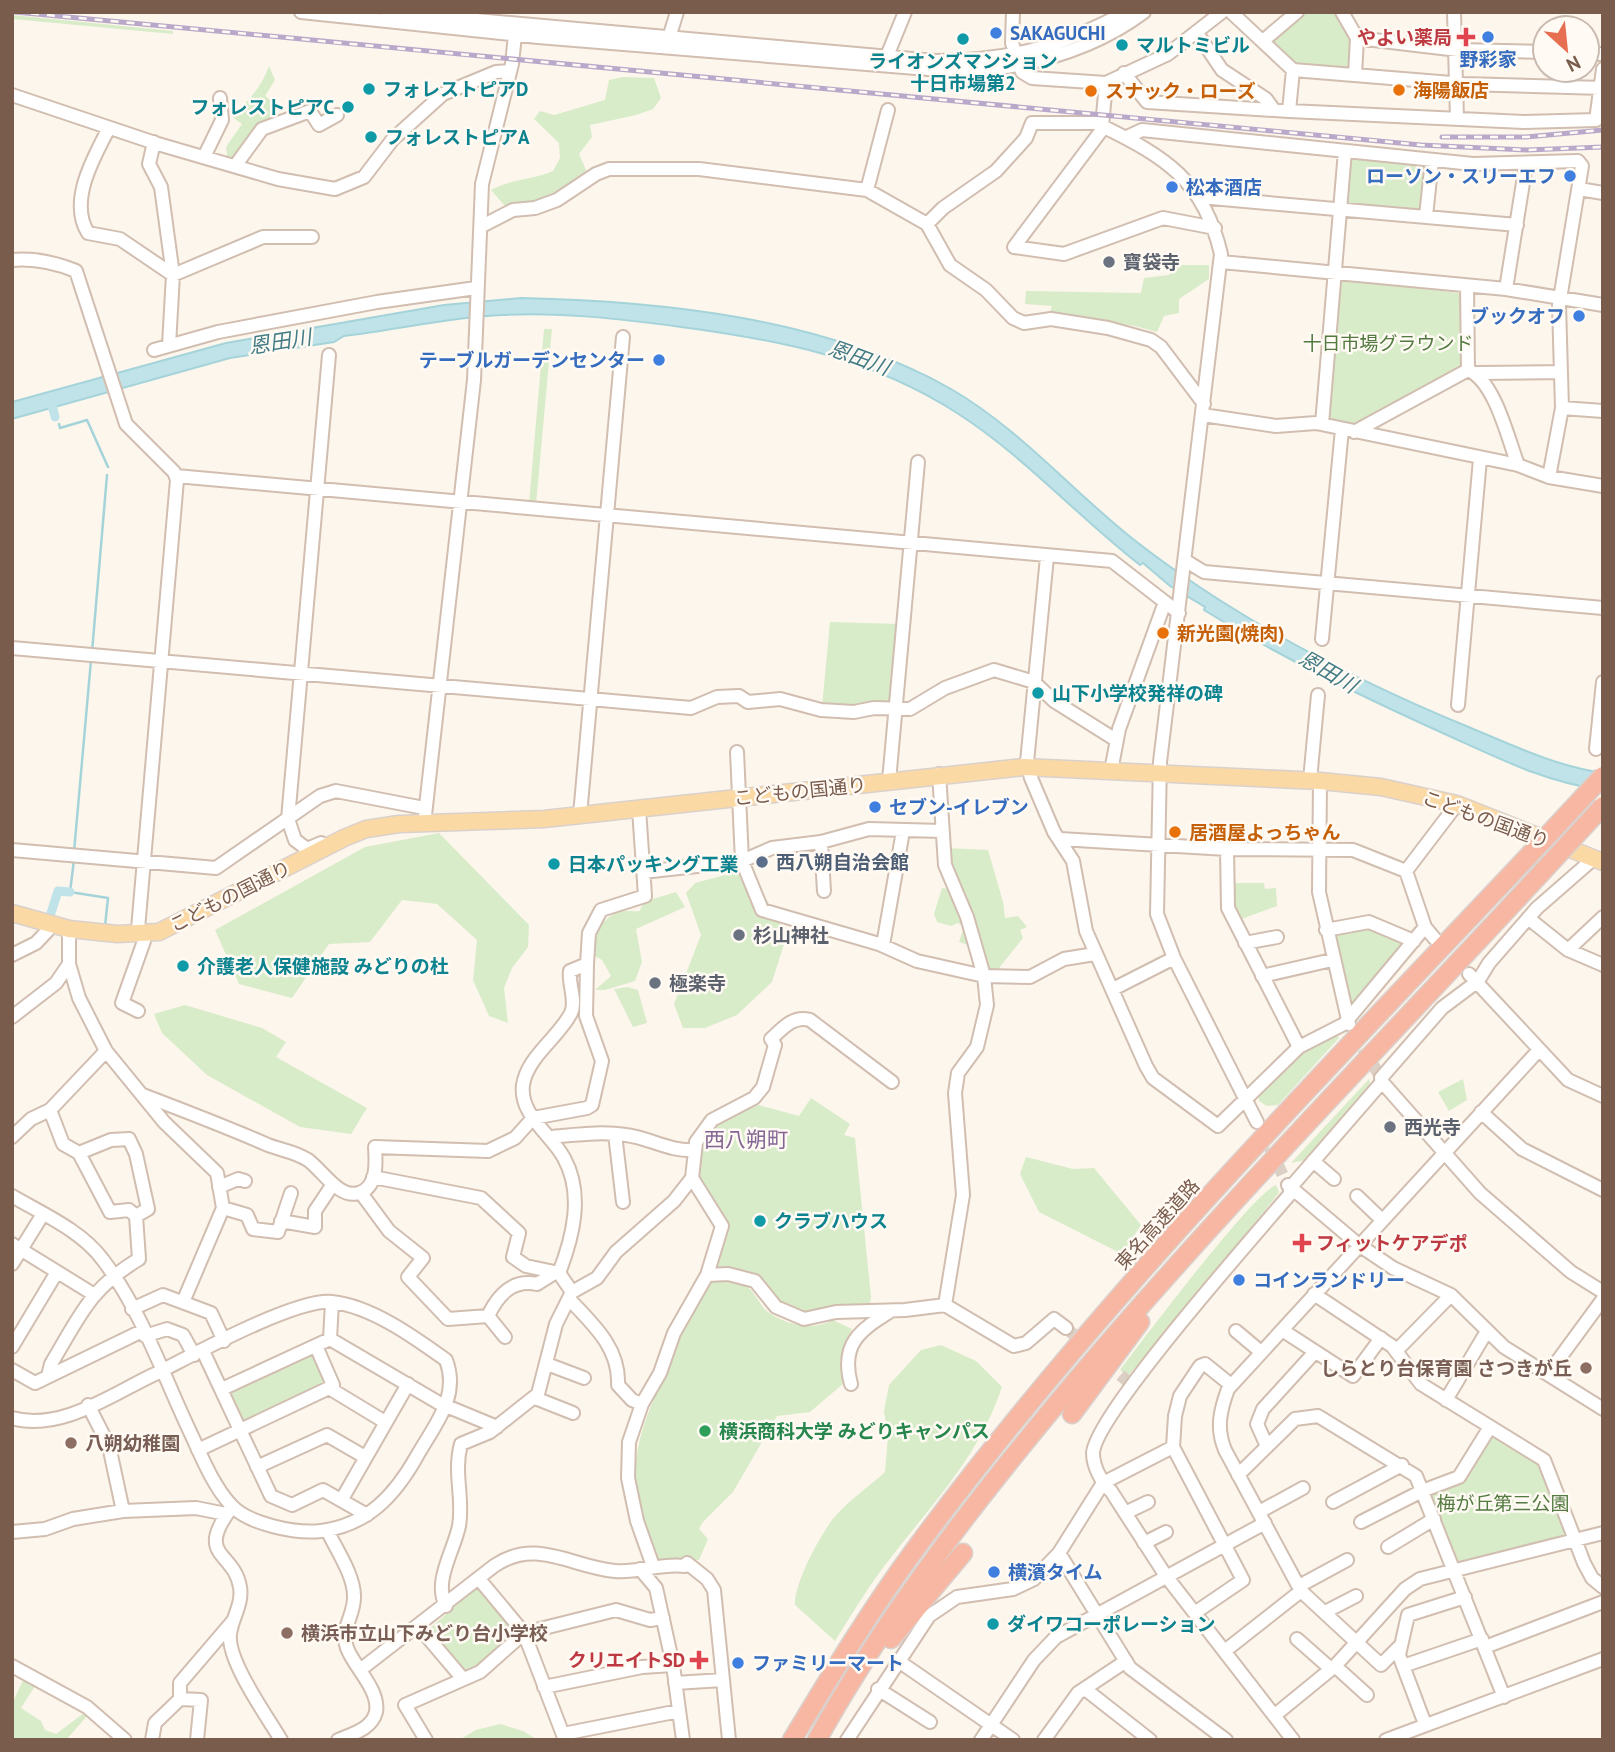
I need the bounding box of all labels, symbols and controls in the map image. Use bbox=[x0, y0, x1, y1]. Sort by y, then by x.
north arrow bbox=[1531, 14, 1601, 84]
place label: SAKAGUCHI bbox=[1010, 21, 1106, 45]
marker: SAKAGUCHI bbox=[988, 25, 1004, 41]
place label: やよい薬局 bbox=[1357, 25, 1452, 49]
marker: やよい薬局 bbox=[1458, 29, 1474, 45]
marker: 野彩家 bbox=[1480, 29, 1496, 45]
marker: ライオンズマンション 十日市場第2 bbox=[955, 31, 971, 47]
place label: マルトミビル bbox=[1136, 33, 1250, 57]
marker: マルトミビル bbox=[1114, 37, 1130, 53]
place label: 野彩家 bbox=[1459, 47, 1517, 71]
place label: ライオンズマンション 十日市場第2 bbox=[868, 49, 1058, 95]
text: N bbox=[1563, 51, 1585, 78]
place label: フォレストピアD bbox=[383, 77, 528, 101]
place label: 海陽飯店 bbox=[1413, 78, 1489, 102]
place label: スナック・ローズ bbox=[1105, 79, 1256, 103]
marker: フォレストピアD bbox=[361, 81, 377, 97]
marker: 海陽飯店 bbox=[1391, 82, 1407, 98]
marker: スナック・ローズ bbox=[1083, 83, 1099, 99]
place label: フォレストピアC bbox=[190, 95, 334, 119]
marker: フォレストピアC bbox=[340, 99, 356, 115]
place label: フォレストピアA bbox=[385, 125, 530, 149]
marker: フォレストピアA bbox=[363, 129, 379, 145]
place label: ローソン・スリーエフ bbox=[1366, 164, 1556, 188]
marker: ローソン・スリーエフ bbox=[1562, 168, 1578, 184]
place label: 松本酒店 bbox=[1186, 175, 1262, 199]
marker: 松本酒店 bbox=[1164, 179, 1180, 195]
place label: 寶袋寺 bbox=[1123, 250, 1180, 274]
marker: 寶袋寺 bbox=[1101, 254, 1117, 270]
place label: ブックオフ bbox=[1470, 304, 1565, 328]
marker: ブックオフ bbox=[1571, 308, 1587, 324]
water label: 恩田川 bbox=[247, 323, 315, 360]
park label: 十日市場グラウンド bbox=[1302, 331, 1474, 355]
water label: 恩田川 bbox=[825, 334, 895, 382]
place label: テーブルガーデンセンター bbox=[419, 348, 645, 372]
marker: テーブルガーデンセンター bbox=[651, 352, 667, 368]
place label: 新光園(焼肉) bbox=[1177, 621, 1284, 645]
marker: 新光園(焼肉) bbox=[1155, 625, 1171, 641]
water label: 恩田川 bbox=[1294, 644, 1364, 700]
place label: 山下小学校発祥の碑 bbox=[1052, 681, 1223, 705]
marker: 山下小学校発祥の碑 bbox=[1030, 685, 1046, 701]
street label: こどもの国通り bbox=[733, 772, 867, 810]
street label: こどもの国通り bbox=[1419, 785, 1553, 853]
place label: セブン-イレブン bbox=[889, 795, 1029, 819]
marker: セブン-イレブン bbox=[867, 799, 883, 815]
place label: 居酒屋よっちゃん bbox=[1189, 820, 1340, 844]
marker: 居酒屋よっちゃん bbox=[1167, 824, 1183, 840]
place label: 西八朔自治会館 bbox=[776, 850, 909, 874]
place label: 日本パッキング工業 bbox=[568, 852, 738, 876]
marker: 西八朔自治会館 bbox=[754, 854, 770, 870]
street label: こどもの国通り bbox=[165, 855, 295, 937]
marker: 日本パッキング工業 bbox=[546, 856, 562, 872]
place label: 杉山神社 bbox=[753, 923, 829, 947]
marker: 杉山神社 bbox=[731, 927, 747, 943]
place label: 介護老人保健施設 みどりの杜 bbox=[197, 954, 449, 978]
marker: 介護老人保健施設 みどりの杜 bbox=[175, 958, 191, 974]
place label: 極楽寺 bbox=[669, 971, 726, 995]
marker: 極楽寺 bbox=[647, 975, 663, 991]
place label: 西光寺 bbox=[1404, 1115, 1461, 1139]
marker: 西光寺 bbox=[1382, 1119, 1398, 1135]
district label: 西八朔町 bbox=[704, 1126, 788, 1153]
street label: 東名高速道路 bbox=[1110, 1174, 1204, 1274]
place label: クラブハウス bbox=[774, 1209, 888, 1233]
marker: クラブハウス bbox=[752, 1213, 768, 1229]
place label: フィットケアデポ bbox=[1316, 1231, 1468, 1255]
marker: フィットケアデポ bbox=[1294, 1235, 1310, 1251]
place label: コインランドリー bbox=[1253, 1268, 1405, 1292]
marker: コインランドリー bbox=[1231, 1272, 1247, 1288]
place label: しらとり台保育園 さつきが丘 bbox=[1320, 1356, 1572, 1380]
marker: しらとり台保育園 さつきが丘 bbox=[1578, 1360, 1594, 1376]
place label: 横浜商科大学 みどりキャンパス bbox=[719, 1419, 990, 1443]
marker: 横浜商科大学 みどりキャンパス bbox=[697, 1423, 713, 1439]
place label: 八朔幼稚園 bbox=[85, 1431, 180, 1455]
marker: 八朔幼稚園 bbox=[63, 1435, 79, 1451]
park label: 梅が丘第三公園 bbox=[1436, 1491, 1570, 1515]
place label: 横濱タイム bbox=[1008, 1560, 1103, 1584]
marker: 横濱タイム bbox=[986, 1564, 1002, 1580]
place label: ダイワコーポレーション bbox=[1007, 1612, 1216, 1636]
marker: ダイワコーポレーション bbox=[985, 1616, 1001, 1632]
place label: 横浜市立山下みどり台小学校 bbox=[301, 1621, 548, 1645]
marker: 横浜市立山下みどり台小学校 bbox=[279, 1625, 295, 1641]
place label: クリエイトSD bbox=[568, 1648, 685, 1672]
place label: ファミリーマート bbox=[752, 1651, 904, 1675]
marker: クリエイトSD bbox=[691, 1652, 707, 1668]
marker: ファミリーマート bbox=[730, 1655, 746, 1671]

